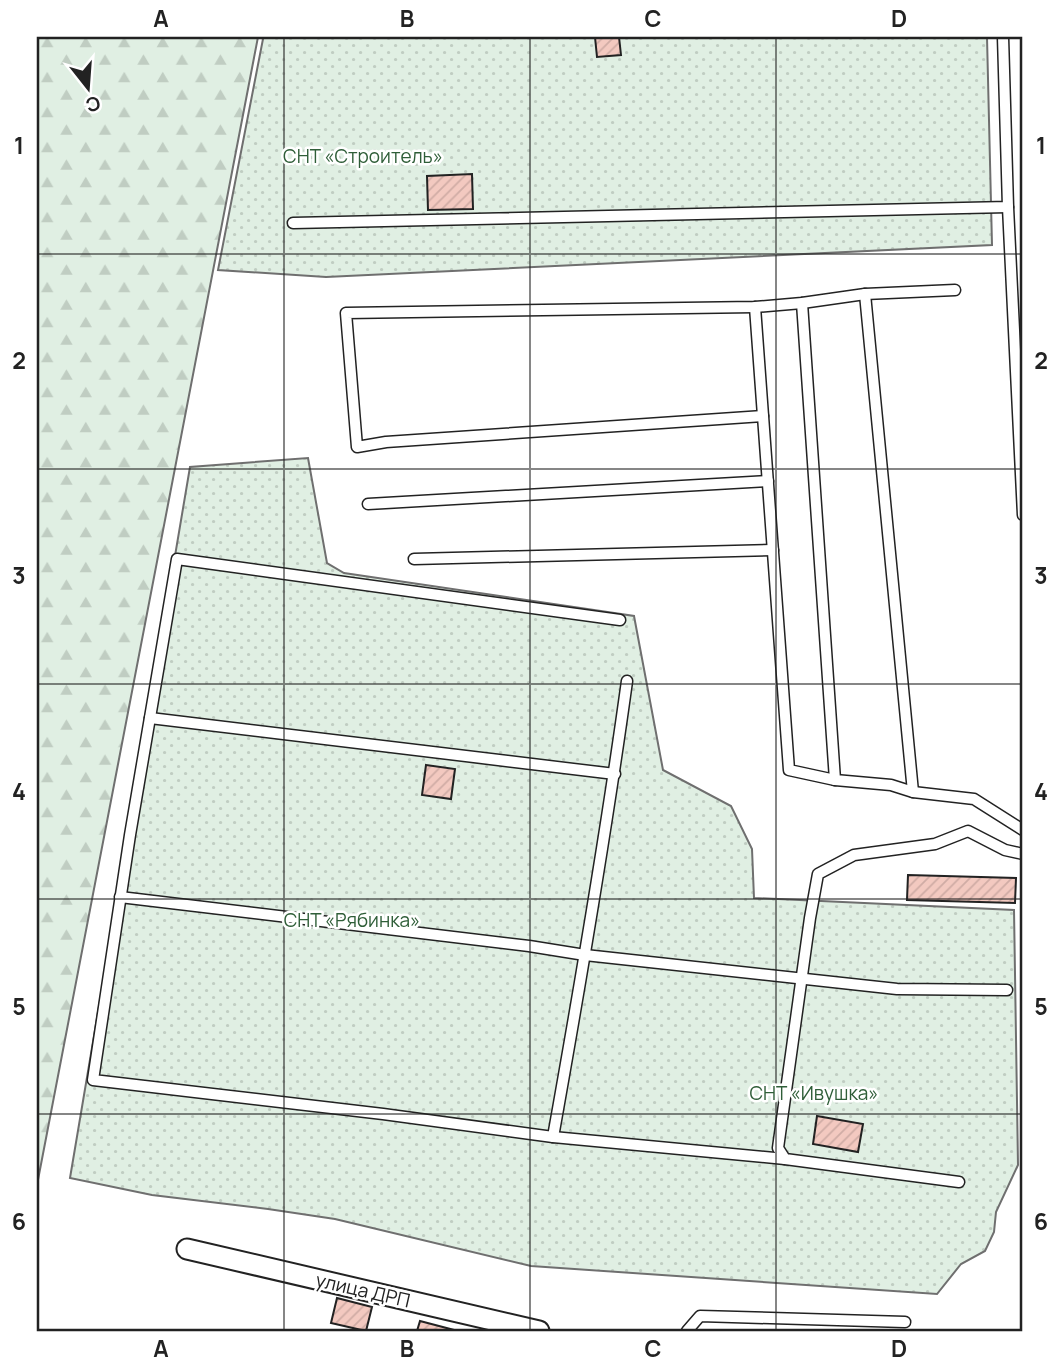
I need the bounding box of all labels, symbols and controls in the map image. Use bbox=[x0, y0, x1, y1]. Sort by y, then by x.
text: A bbox=[153, 2, 169, 34]
text: B bbox=[400, 2, 414, 34]
text: C bbox=[645, 2, 662, 34]
text: D bbox=[891, 2, 907, 34]
north arrow bbox=[52, 52, 122, 122]
text: С bbox=[82, 90, 103, 119]
text: 1 bbox=[14, 129, 24, 161]
text: 1 bbox=[1036, 129, 1046, 161]
park label: СНТ «Строитель» bbox=[283, 143, 443, 169]
text: 2 bbox=[12, 344, 26, 376]
text: 2 bbox=[1034, 344, 1048, 376]
text: 3 bbox=[12, 559, 26, 591]
text: 3 bbox=[1034, 559, 1048, 591]
text: 4 bbox=[12, 775, 26, 807]
text: 4 bbox=[1034, 775, 1048, 807]
park label: СНТ «Рябинка» bbox=[284, 907, 420, 933]
text: 5 bbox=[12, 990, 26, 1022]
text: 5 bbox=[1034, 990, 1048, 1022]
park label: СНТ «Ивушка» bbox=[749, 1080, 879, 1106]
text: 6 bbox=[12, 1205, 26, 1237]
text: 6 bbox=[1034, 1205, 1048, 1237]
street label: улица ДРП bbox=[313, 1267, 413, 1313]
text: A bbox=[153, 1332, 169, 1364]
text: B bbox=[400, 1332, 414, 1364]
text: C bbox=[645, 1332, 662, 1364]
text: D bbox=[891, 1332, 907, 1364]

